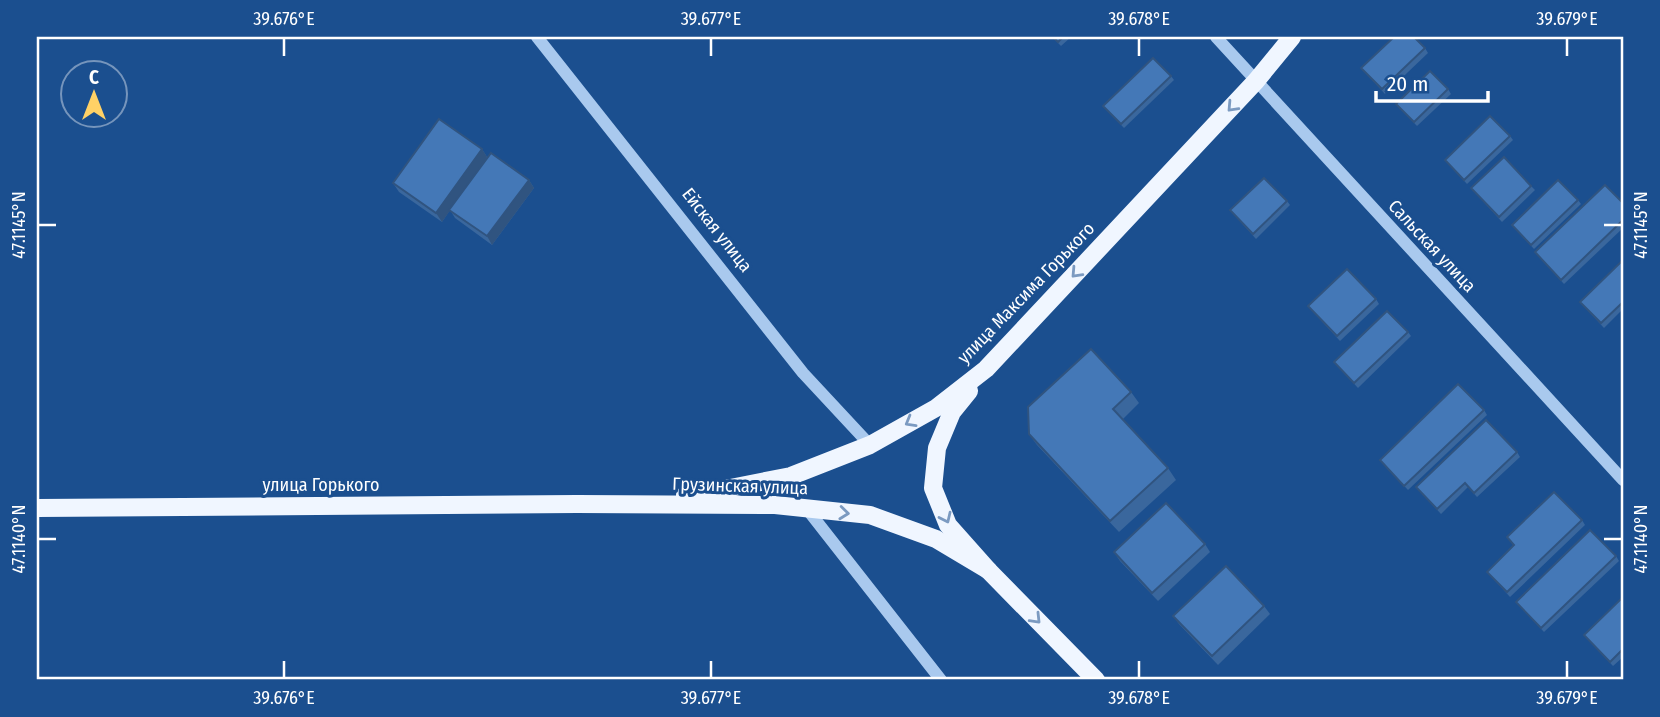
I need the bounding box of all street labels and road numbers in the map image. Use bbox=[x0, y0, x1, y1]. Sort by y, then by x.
street label: Ейская улица bbox=[677, 183, 757, 277]
street label: Сальская улица bbox=[1384, 195, 1481, 297]
street label: улица Максима Горького bbox=[953, 218, 1099, 368]
street label: Грузинская улица bbox=[672, 473, 808, 499]
street label: улица Горького bbox=[263, 474, 379, 496]

